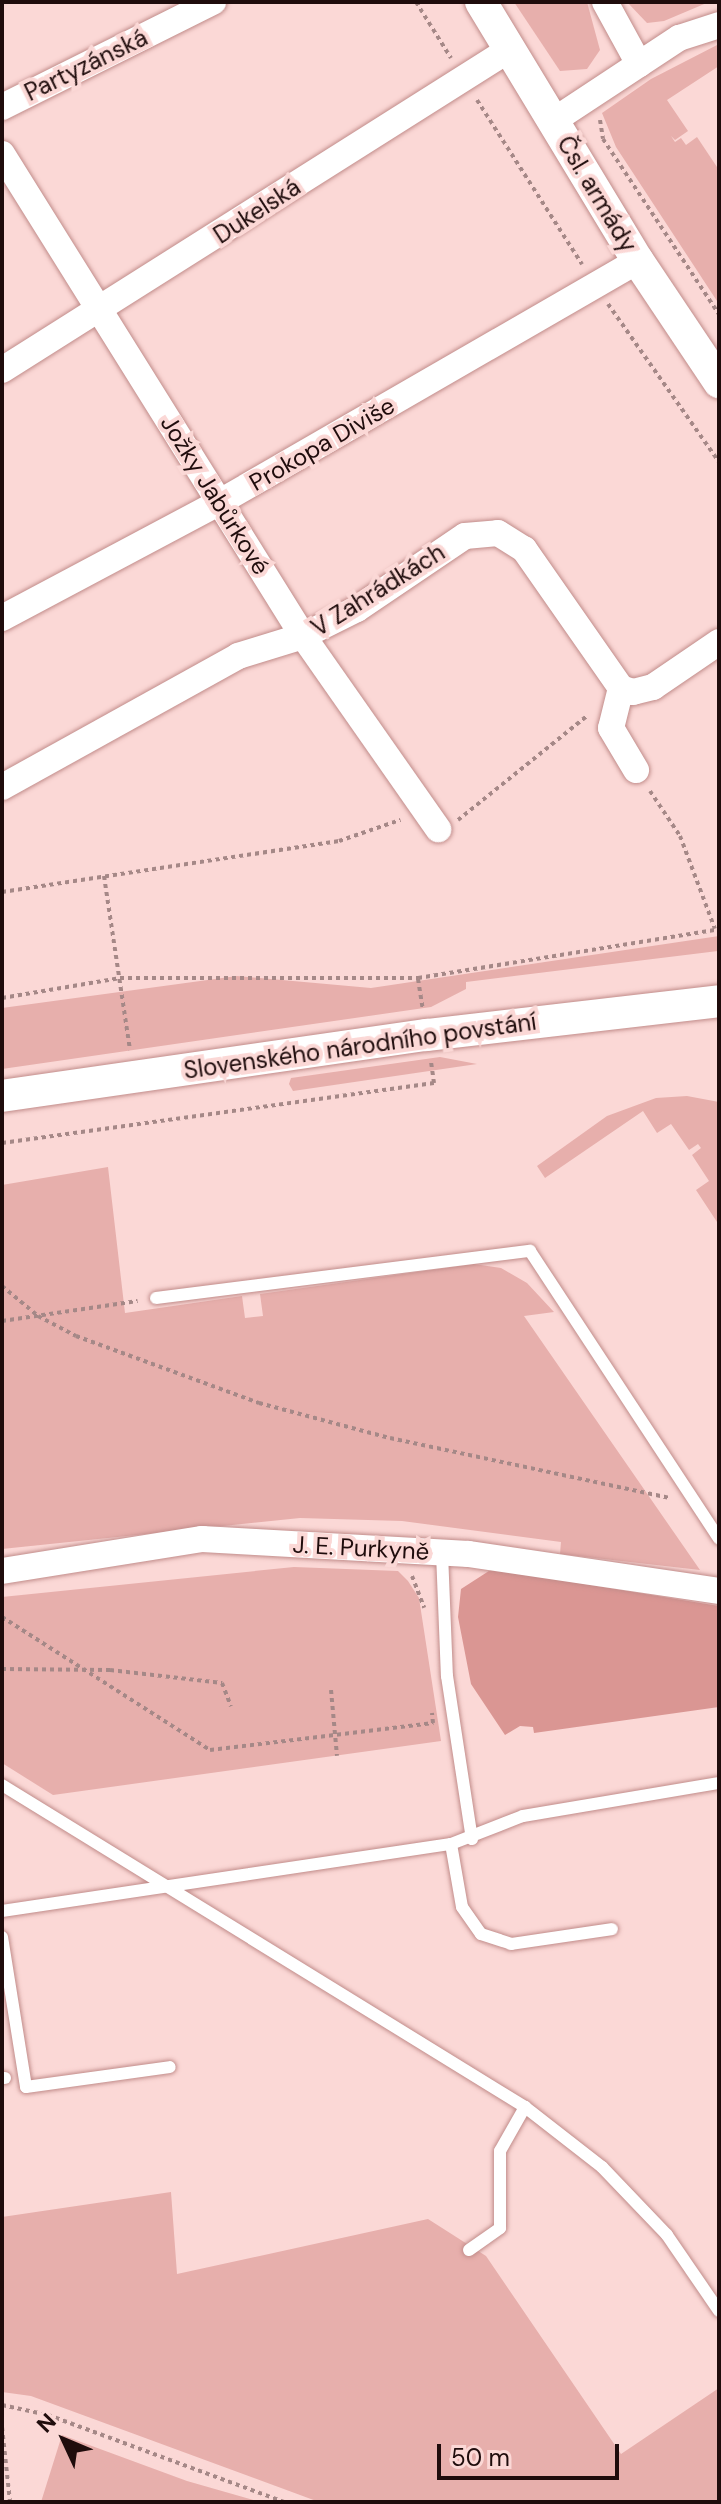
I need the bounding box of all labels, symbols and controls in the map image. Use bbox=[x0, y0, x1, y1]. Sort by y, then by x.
street label: Partyzánská bbox=[20, 23, 152, 107]
street label: Čsl. armády bbox=[551, 131, 643, 257]
street label: Dukelská bbox=[208, 172, 306, 250]
street label: Prokopa Diviše bbox=[244, 391, 400, 497]
street label: Jožky Jabůrkové bbox=[154, 410, 276, 580]
street label: V Zahrádkách bbox=[306, 538, 450, 642]
street label: Slovenského národního povstání bbox=[182, 1007, 538, 1085]
street label: J. E. Purkyně bbox=[292, 1530, 430, 1566]
north arrow bbox=[24, 2400, 104, 2480]
text: N bbox=[30, 2407, 62, 2439]
scale bar bbox=[441, 2428, 623, 2478]
text: 50 m bbox=[451, 2442, 510, 2473]

